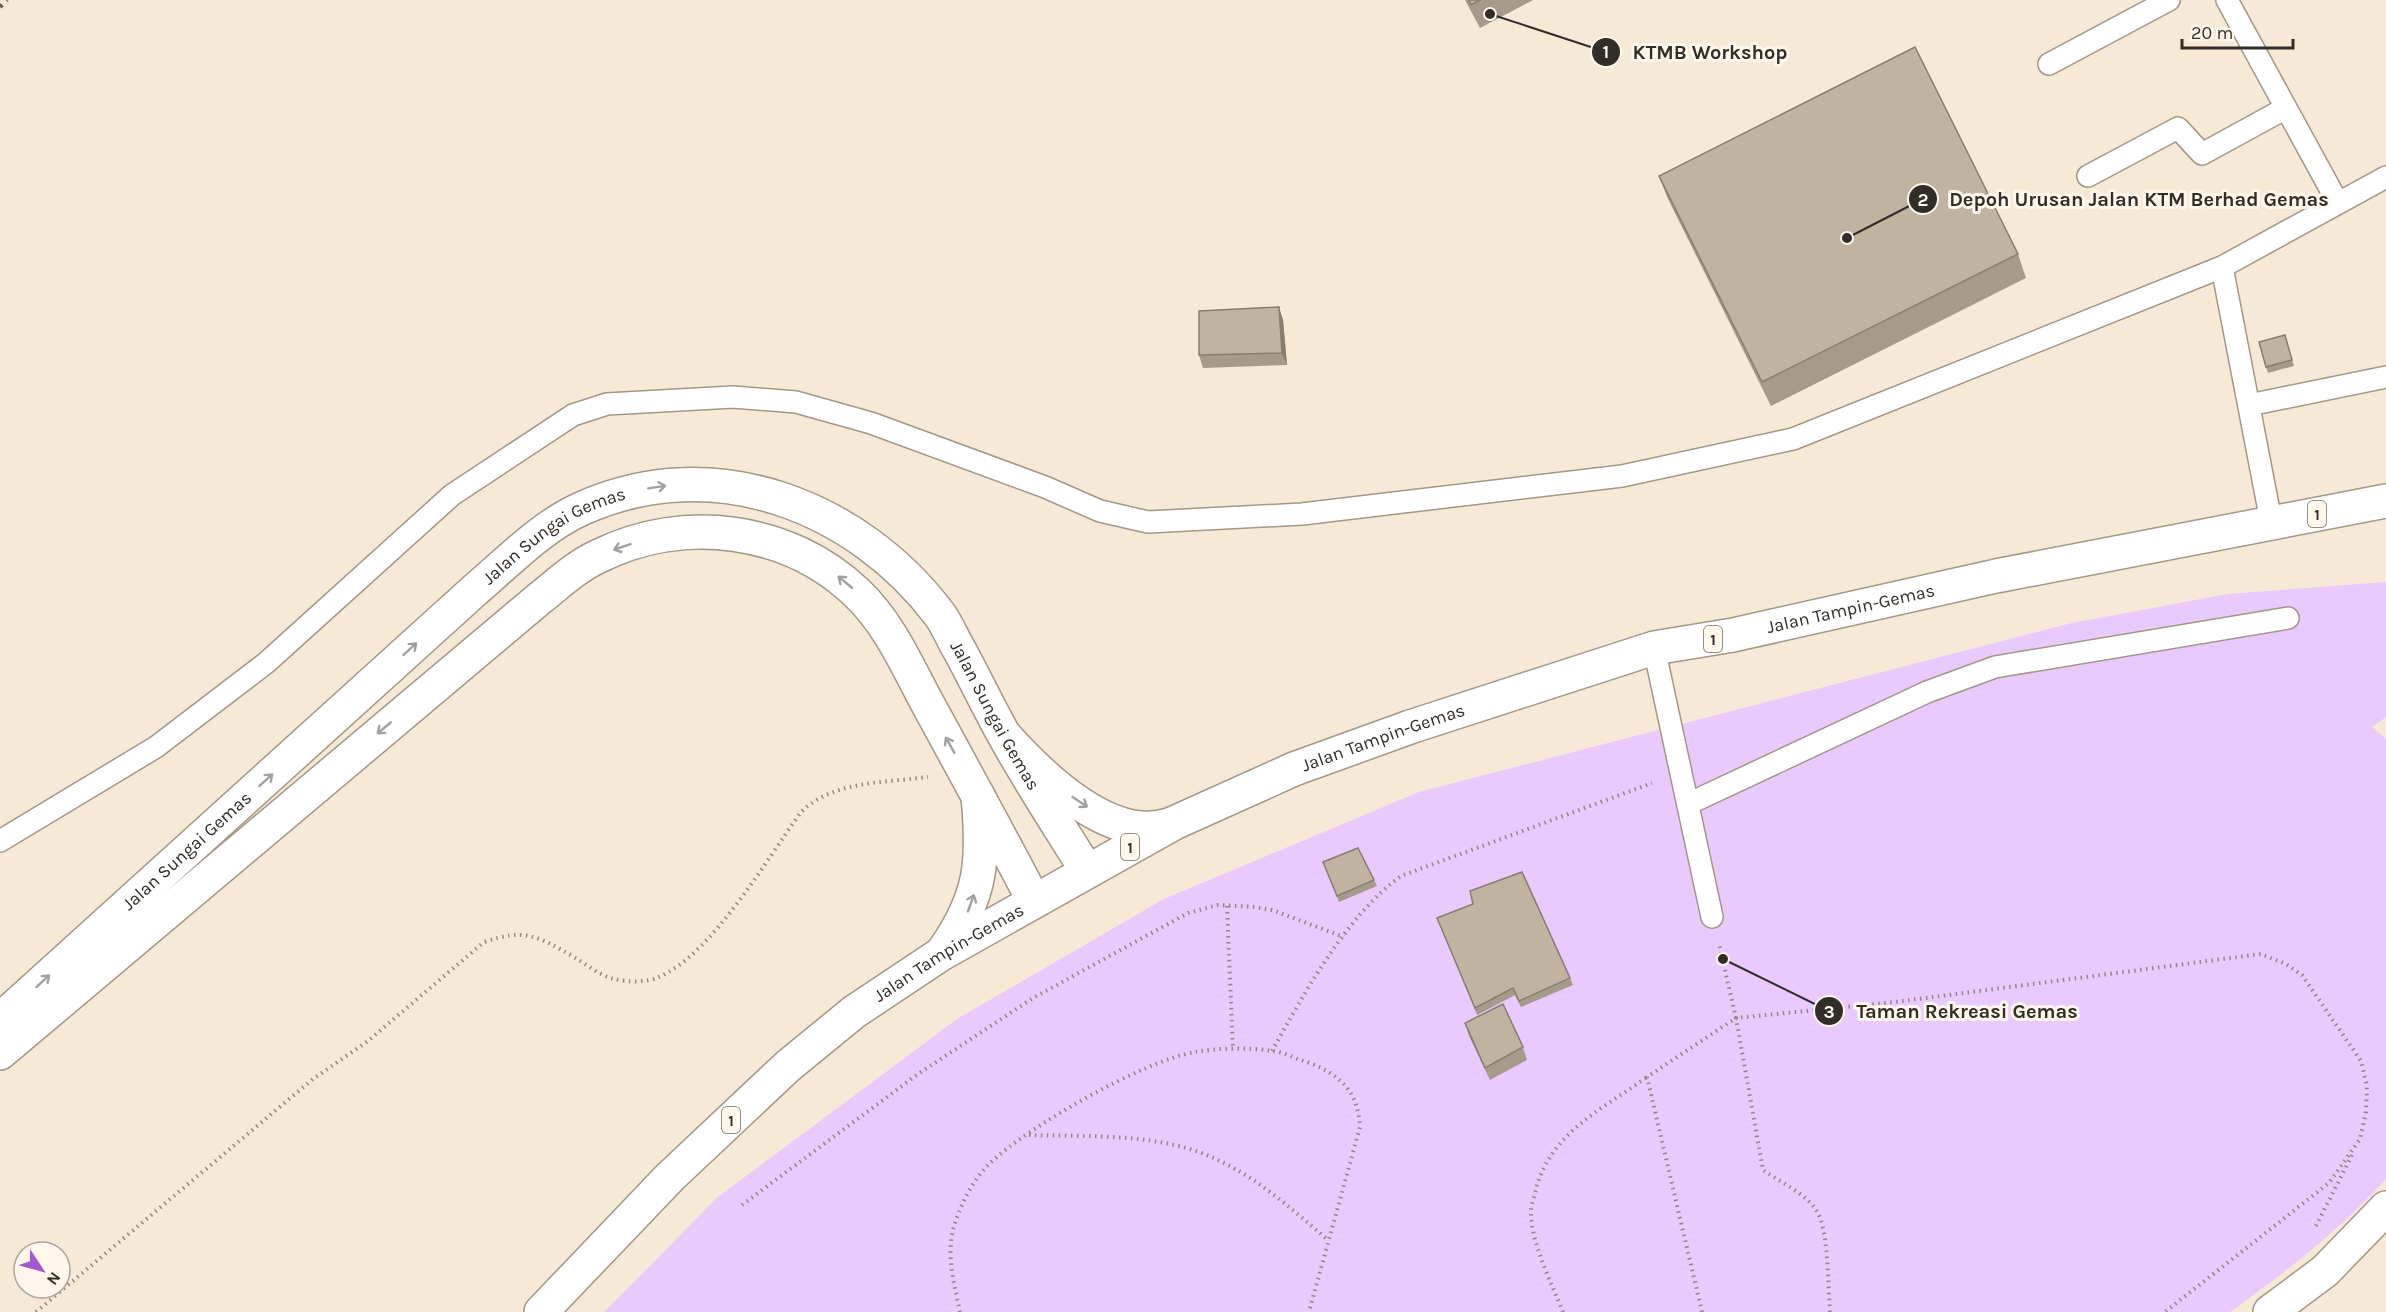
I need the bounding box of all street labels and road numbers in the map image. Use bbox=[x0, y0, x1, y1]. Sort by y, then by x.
street label: Jalan Sungai Gemas bbox=[478, 483, 628, 589]
road number: 1 bbox=[2308, 501, 2326, 527]
street label: Jalan Tampin-Gemas bbox=[1765, 579, 1937, 638]
road number: 1 bbox=[1704, 626, 1722, 652]
street label: Jalan Sungai Gemas bbox=[945, 637, 1045, 794]
street label: Jalan Tampin-Gemas bbox=[1298, 699, 1468, 776]
street label: Jalan Sungai Gemas bbox=[118, 787, 256, 915]
road number: 1 bbox=[1121, 834, 1139, 860]
street label: Jalan Tampin-Gemas bbox=[870, 899, 1028, 1007]
road number: 1 bbox=[722, 1107, 740, 1133]

